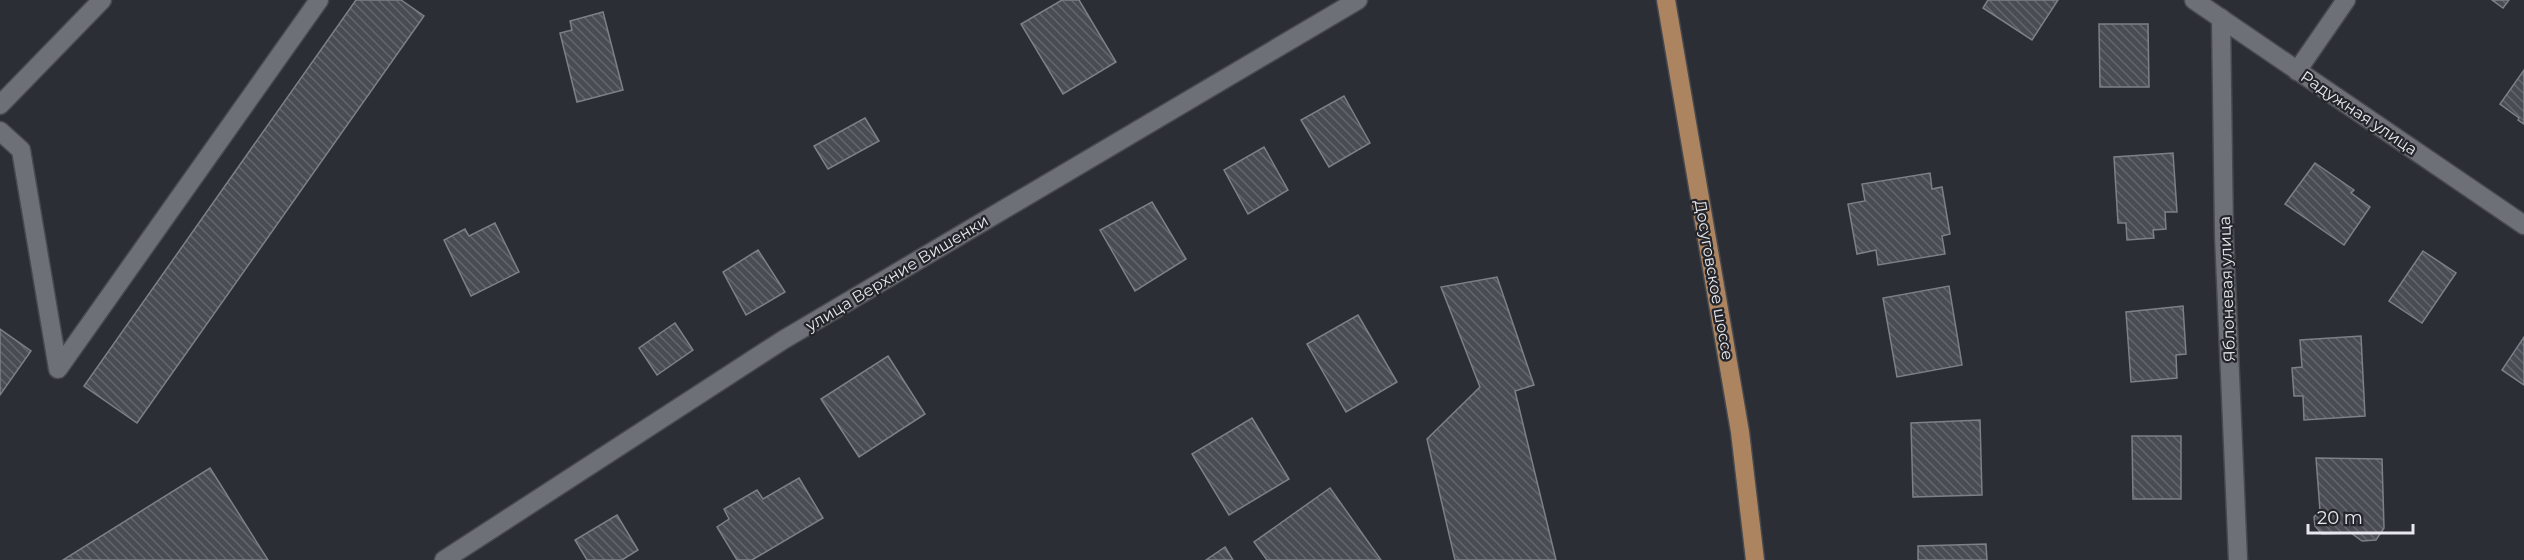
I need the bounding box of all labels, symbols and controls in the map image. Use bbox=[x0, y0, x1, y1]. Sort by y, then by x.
street label: Радужная улица bbox=[2297, 67, 2421, 159]
street label: Досуговское шоссе bbox=[1691, 198, 1737, 362]
street label: улица Верхние Вишенки bbox=[801, 211, 992, 336]
street label: Яблоневая улица bbox=[2215, 216, 2239, 362]
scale bar bbox=[2308, 497, 2413, 535]
text: 20 m bbox=[2317, 507, 2363, 529]

